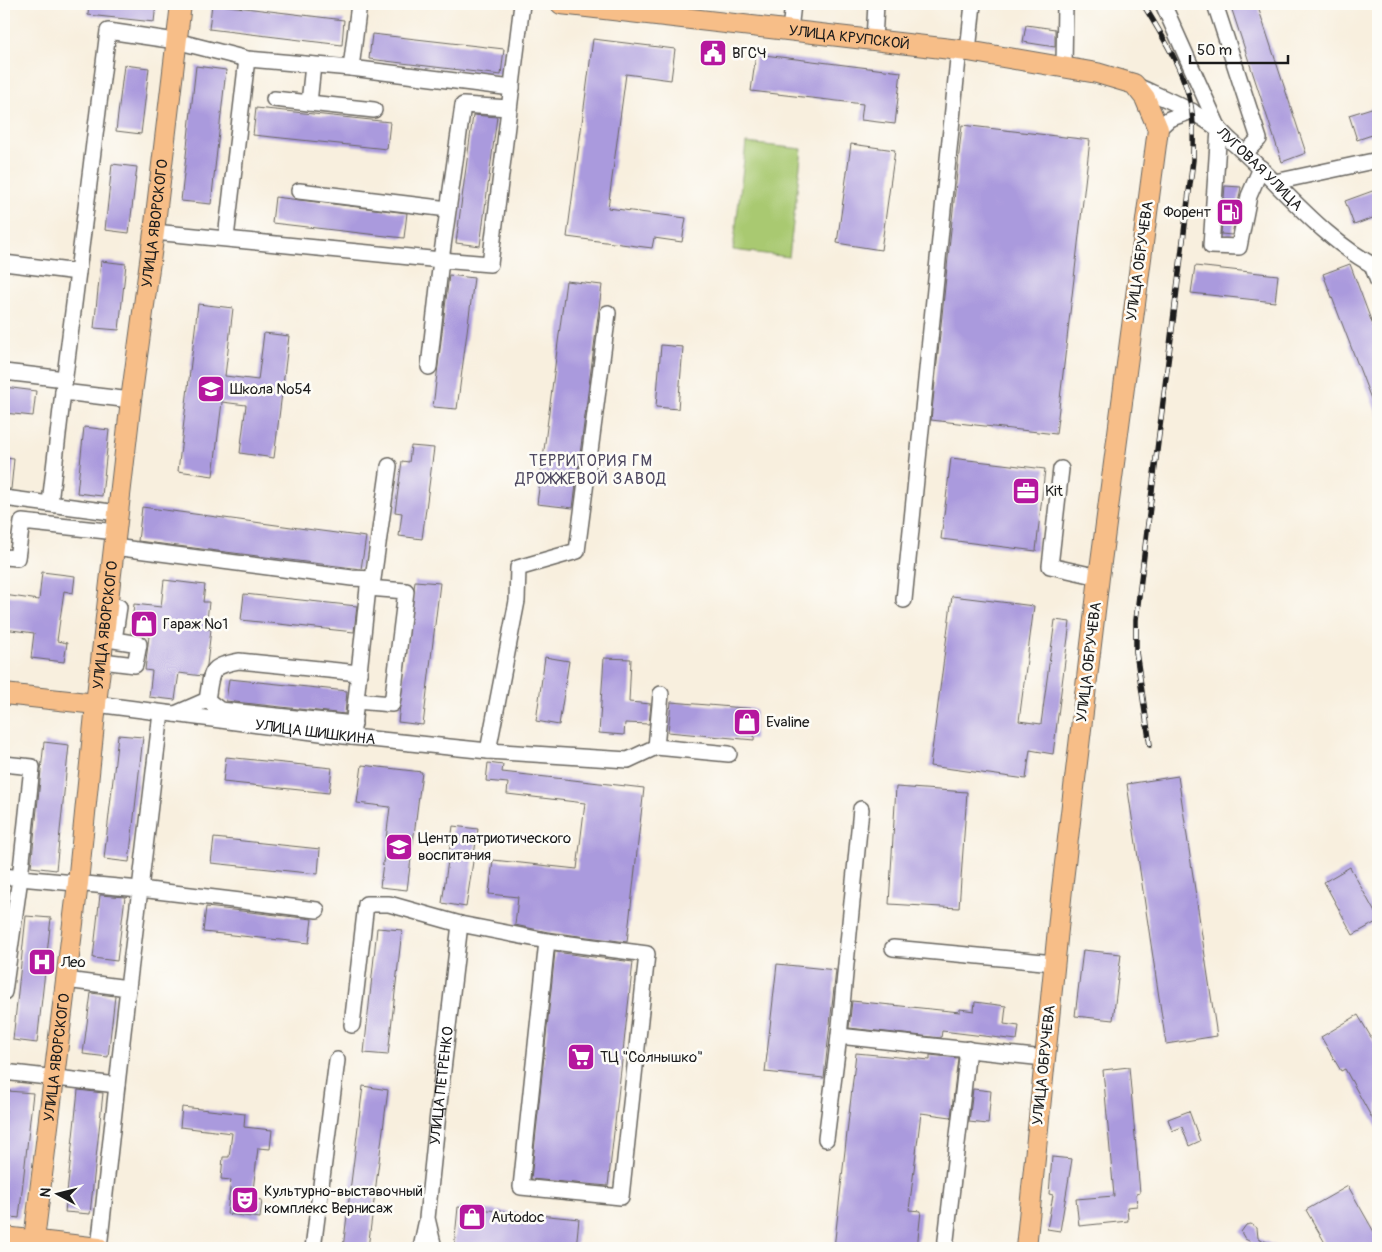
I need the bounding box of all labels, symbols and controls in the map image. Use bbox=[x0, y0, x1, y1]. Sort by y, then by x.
street label: УЛИЦА КРУПСКОЙ bbox=[788, 21, 910, 54]
scale bar bbox=[1190, 32, 1287, 64]
public building icon: ВГСЧ bbox=[698, 38, 728, 68]
text: 50 m bbox=[1197, 41, 1232, 60]
place label: ВГСЧ bbox=[732, 44, 766, 63]
street label: ЛУГОВАЯ УЛИЦА bbox=[1212, 122, 1307, 215]
street label: УЛИЦА ЯВОРСКОГО bbox=[137, 158, 172, 288]
fuel station icon: Форент bbox=[1215, 197, 1245, 227]
street label: УЛИЦА ОБРУЧЕВА bbox=[1122, 200, 1158, 322]
place label: Форент bbox=[1163, 203, 1211, 222]
school or university icon: Школа №54 bbox=[196, 374, 226, 404]
place label: Школа №54 bbox=[230, 380, 312, 399]
district label: ТЕРРИТОРИЯ ГМ ДРОЖЖЕВОЙ ЗАВОД bbox=[514, 451, 667, 489]
office icon: Kit bbox=[1011, 476, 1041, 506]
place label: Kit bbox=[1045, 482, 1064, 501]
street label: УЛИЦА ЯВОРСКОГО bbox=[88, 560, 122, 690]
street label: УЛИЦА ОБРУЧЕВА bbox=[1072, 601, 1106, 723]
shop icon: Гараж №1 bbox=[129, 609, 159, 639]
place label: Гараж №1 bbox=[163, 615, 228, 634]
shop icon: Evaline bbox=[732, 707, 762, 737]
place label: Evaline bbox=[766, 713, 810, 732]
street label: УЛИЦА ШИШКИНА bbox=[254, 715, 377, 749]
place label: Центр патриотического воспитания bbox=[418, 829, 571, 865]
school or university icon: Центр патриотического воспитания bbox=[384, 832, 414, 862]
hospital icon: Лео bbox=[27, 947, 57, 977]
place label: Лео bbox=[60, 953, 85, 972]
street label: УЛИЦА ЯВОРСКОГО bbox=[39, 992, 74, 1123]
street label: УЛИЦА ОБРУЧЕВА bbox=[1028, 1004, 1060, 1126]
street label: УЛИЦА ПЕТРЕНКО bbox=[425, 1025, 457, 1146]
supermarket icon: ТЦ "Солнышко" bbox=[566, 1042, 596, 1072]
place label: ТЦ "Солнышко" bbox=[600, 1048, 703, 1067]
north arrow bbox=[32, 1170, 82, 1220]
place label: Культурно-выставочный комплекс Вернисаж bbox=[264, 1182, 423, 1218]
theatre icon: Культурно-выставочный комплекс Вернисаж bbox=[230, 1185, 260, 1215]
text: N bbox=[37, 1187, 55, 1198]
shop icon: Autodoc bbox=[457, 1202, 487, 1232]
place label: Autodoc bbox=[491, 1208, 545, 1227]

